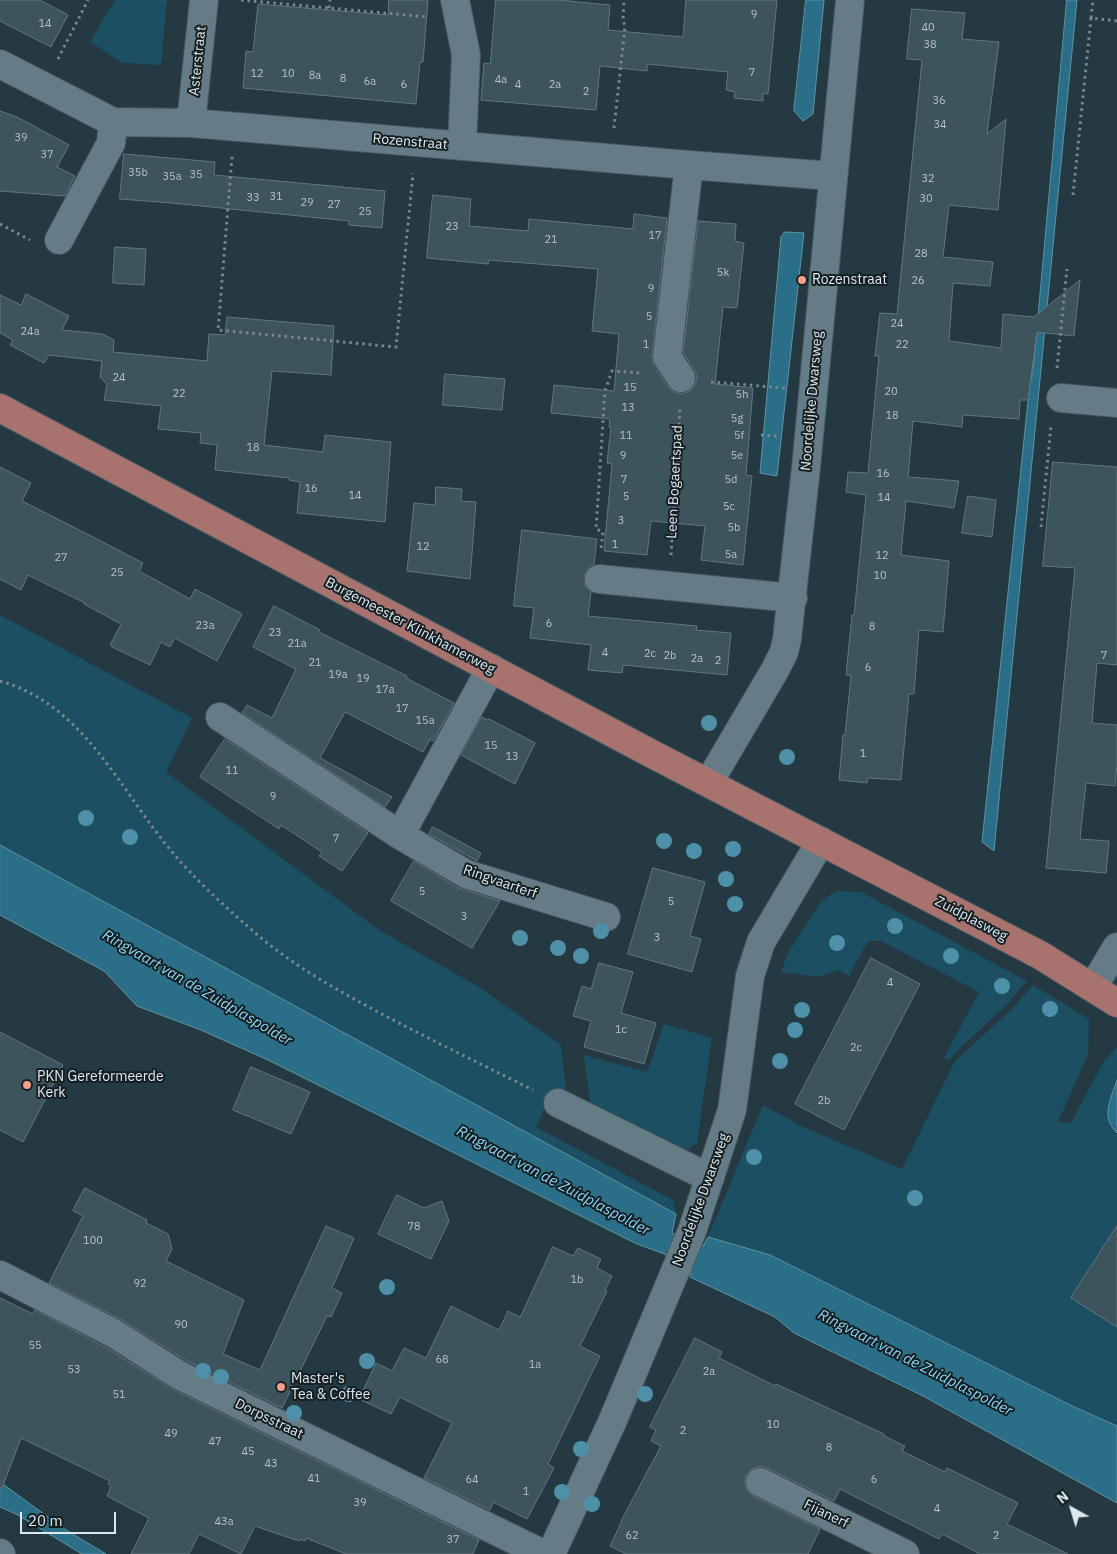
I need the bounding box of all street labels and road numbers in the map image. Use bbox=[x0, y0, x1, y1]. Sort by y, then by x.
street label: Asterstraat bbox=[186, 25, 210, 97]
street label: Rozenstraat bbox=[372, 130, 448, 154]
street label: Noordelijke Dwarsweg bbox=[798, 330, 826, 472]
street label: Leen Bogaertspad bbox=[664, 425, 686, 539]
street label: Burgemeester Klinkhamerweg bbox=[322, 574, 498, 678]
street label: Ringvaarterf bbox=[461, 862, 539, 902]
street label: Zuidplasweg bbox=[932, 893, 1010, 945]
street label: Noordelijke Dwarsweg bbox=[669, 1131, 733, 1269]
street label: Dorpsstraat bbox=[232, 1395, 306, 1443]
street label: Fijanerf bbox=[801, 1496, 851, 1532]

